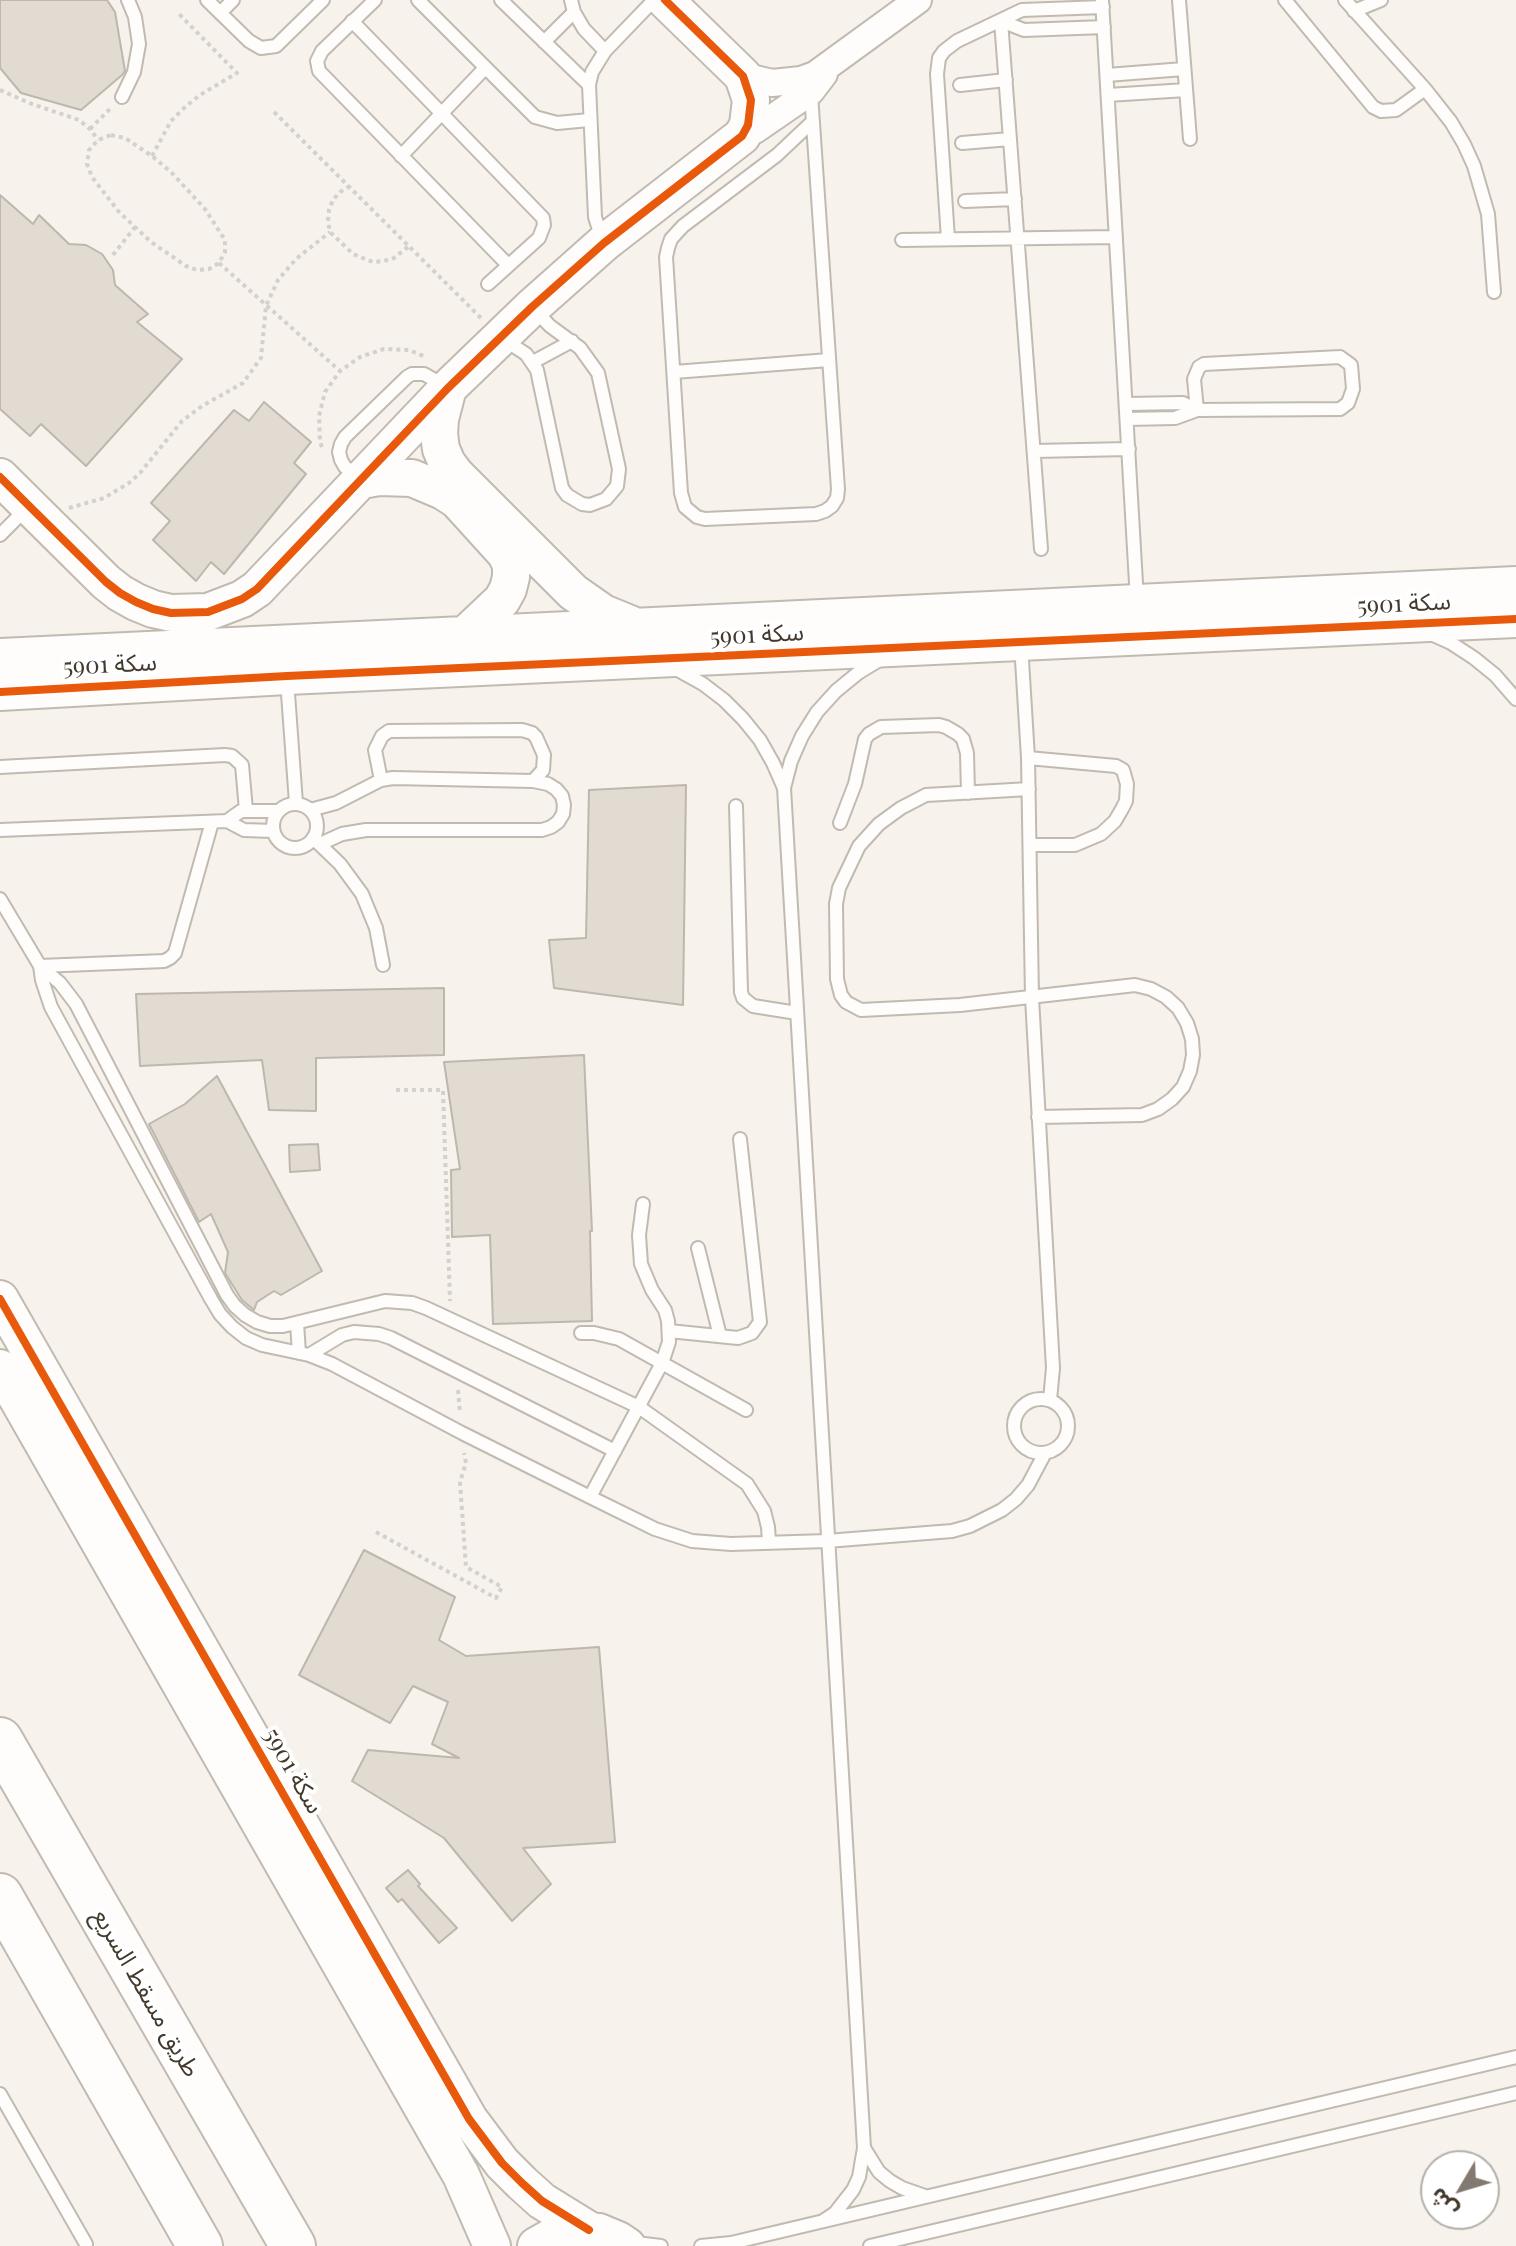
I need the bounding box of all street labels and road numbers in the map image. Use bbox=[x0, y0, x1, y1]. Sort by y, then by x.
street label: سكة 5901 bbox=[1356, 587, 1452, 621]
street label: سكة 5901 bbox=[709, 618, 805, 652]
street label: سكة 5901 bbox=[62, 648, 158, 682]
street label: سكة 5901 bbox=[257, 1723, 329, 1819]
street label: طريق مسقط السريع bbox=[86, 1904, 206, 2082]

